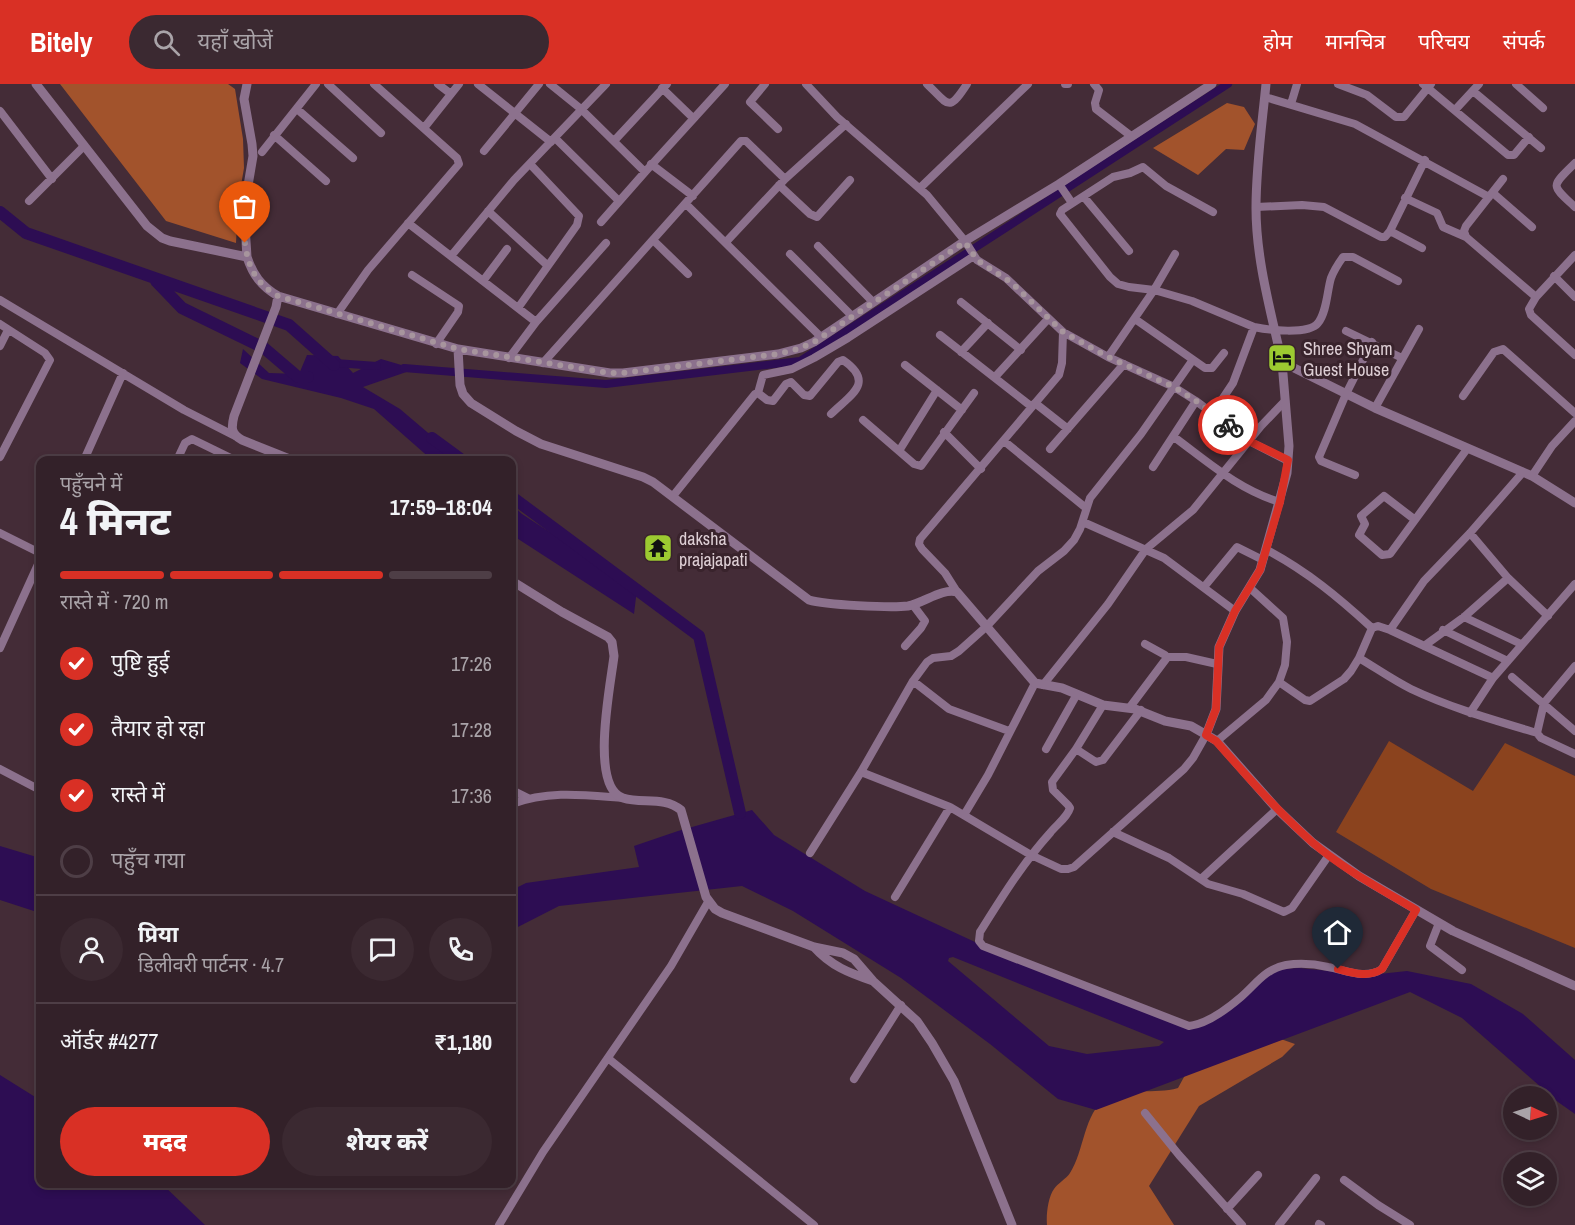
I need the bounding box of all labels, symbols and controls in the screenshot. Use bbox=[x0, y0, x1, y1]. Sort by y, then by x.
search box bbox=[129, 15, 549, 69]
text: Bitely bbox=[30, 23, 93, 61]
icon: search bbox=[150, 26, 183, 59]
text: यहाँ खोजें bbox=[198, 26, 273, 56]
text: होम bbox=[1263, 27, 1292, 56]
text: मानचित्र bbox=[1325, 27, 1385, 56]
text: परिचय bbox=[1418, 27, 1470, 56]
text: संपर्क bbox=[1503, 27, 1545, 56]
pin bbox=[219, 181, 270, 243]
icon: bag bbox=[228, 190, 261, 223]
place label: Shree Shyam Guest House bbox=[1303, 336, 1392, 382]
hotel icon: Shree Shyam Guest House bbox=[1266, 342, 1298, 374]
courier bbox=[1198, 395, 1258, 455]
icon: bike bbox=[1212, 409, 1245, 442]
text: पहुँचने में bbox=[60, 470, 122, 497]
text: 17:59–18:04 bbox=[390, 492, 492, 522]
text: 4 मिनट bbox=[60, 495, 171, 547]
place label: daksha prajajapati bbox=[679, 526, 748, 572]
temple icon: daksha prajajapati bbox=[642, 532, 674, 564]
text: रास्ते में · 720 m bbox=[60, 588, 168, 615]
icon: check bbox=[60, 647, 93, 680]
text: पुष्टि हुई bbox=[111, 647, 170, 677]
text: 17:26 bbox=[451, 650, 492, 677]
icon: check bbox=[60, 713, 93, 746]
text: तैयार हो रहा bbox=[111, 713, 205, 743]
text: 17:28 bbox=[451, 716, 492, 743]
icon: check bbox=[60, 779, 93, 812]
text: रास्ते में bbox=[111, 779, 165, 809]
text: 17:36 bbox=[451, 782, 492, 809]
text: पहुँच गया bbox=[111, 845, 185, 875]
pin bbox=[1312, 907, 1363, 969]
icon: home bbox=[1321, 916, 1354, 949]
button: person bbox=[60, 918, 123, 981]
button: chat bbox=[351, 918, 414, 981]
button: phone bbox=[429, 918, 492, 981]
text: प्रिया bbox=[138, 919, 178, 949]
text: डिलीवरी पार्टनर · 4.7 bbox=[138, 951, 284, 978]
text: ऑर्डर #4277 bbox=[60, 1026, 158, 1056]
text: ₹1,180 bbox=[434, 1027, 492, 1057]
north arrow bbox=[1503, 1086, 1557, 1140]
map controls bbox=[1503, 1086, 1557, 1206]
button: मदद bbox=[60, 1107, 270, 1176]
button: शेयर करें bbox=[282, 1107, 492, 1176]
button: layers bbox=[1503, 1152, 1557, 1206]

